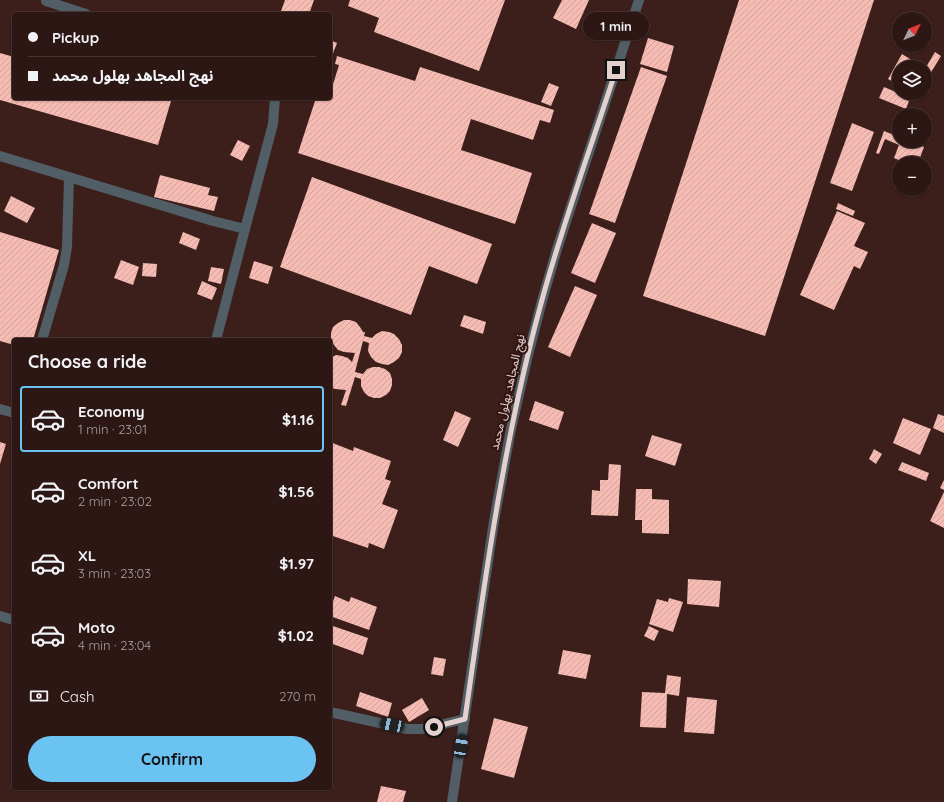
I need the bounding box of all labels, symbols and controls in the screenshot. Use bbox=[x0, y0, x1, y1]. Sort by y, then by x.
callout: 1 min bbox=[583, 12, 649, 40]
north arrow bbox=[892, 12, 932, 52]
map controls bbox=[892, 12, 932, 196]
text: 1 min bbox=[600, 18, 632, 34]
text: Pickup bbox=[52, 28, 99, 47]
button: layers bbox=[892, 60, 932, 100]
route end bbox=[607, 61, 625, 79]
text: نهج المجاهد بهلول محمد bbox=[52, 66, 214, 85]
button: + bbox=[892, 108, 932, 148]
button: − bbox=[892, 156, 932, 196]
street label: نهج المجاهد بهلول محمد bbox=[486, 333, 530, 452]
text: Choose a ride bbox=[28, 350, 147, 373]
icon: car bbox=[30, 401, 66, 437]
text: Economy bbox=[78, 402, 145, 421]
text: $1.16 bbox=[282, 410, 314, 429]
text: 1 min · 23:01 bbox=[78, 421, 147, 437]
icon: car bbox=[30, 473, 66, 509]
text: Comfort bbox=[78, 474, 139, 493]
text: $1.56 bbox=[279, 482, 314, 501]
text: 2 min · 23:02 bbox=[78, 493, 152, 509]
icon: car bbox=[30, 545, 66, 581]
text: XL bbox=[78, 546, 96, 565]
text: $1.97 bbox=[279, 554, 314, 573]
text: 3 min · 23:03 bbox=[78, 565, 151, 581]
icon: car bbox=[30, 617, 66, 653]
text: Moto bbox=[78, 618, 115, 637]
text: $1.02 bbox=[278, 626, 314, 645]
text: 4 min · 23:04 bbox=[78, 637, 151, 653]
icon: cash bbox=[28, 685, 50, 707]
text: Cash bbox=[60, 687, 94, 706]
text: 270 m bbox=[279, 688, 316, 704]
car bbox=[379, 717, 405, 733]
route start bbox=[425, 718, 443, 736]
car bbox=[453, 733, 469, 759]
button: Confirm bbox=[28, 736, 316, 782]

